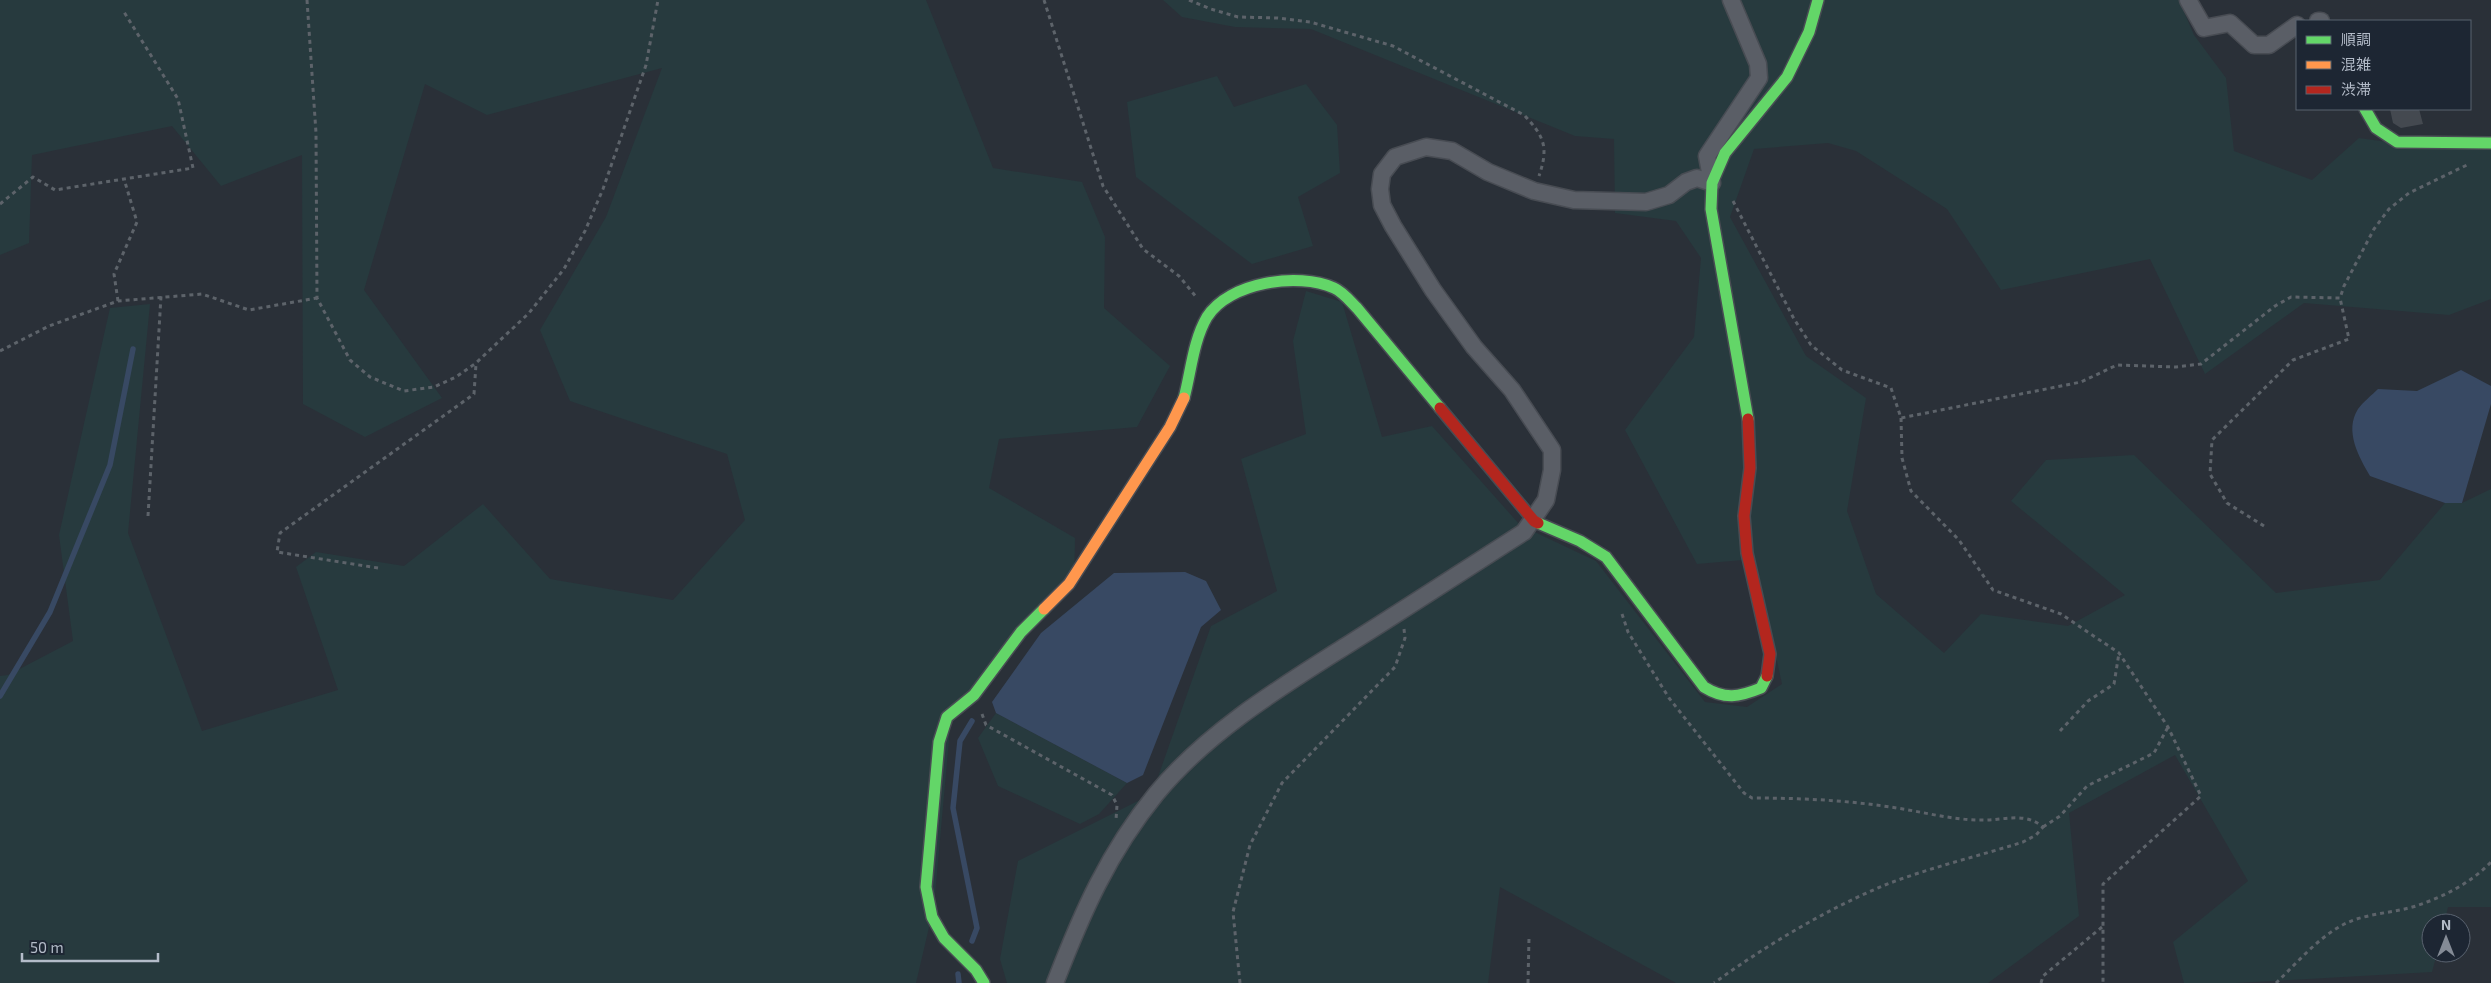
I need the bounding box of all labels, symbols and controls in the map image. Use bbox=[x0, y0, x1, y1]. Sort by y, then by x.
legend bbox=[2296, 20, 2471, 110]
text: 順調 bbox=[2341, 30, 2371, 48]
text: 混雑 bbox=[2341, 55, 2371, 73]
text: 渋滞 bbox=[2341, 80, 2371, 98]
north arrow bbox=[2421, 913, 2471, 963]
text: N bbox=[2441, 916, 2451, 933]
scale bar bbox=[22, 930, 159, 962]
text: 50 m bbox=[30, 938, 64, 956]

